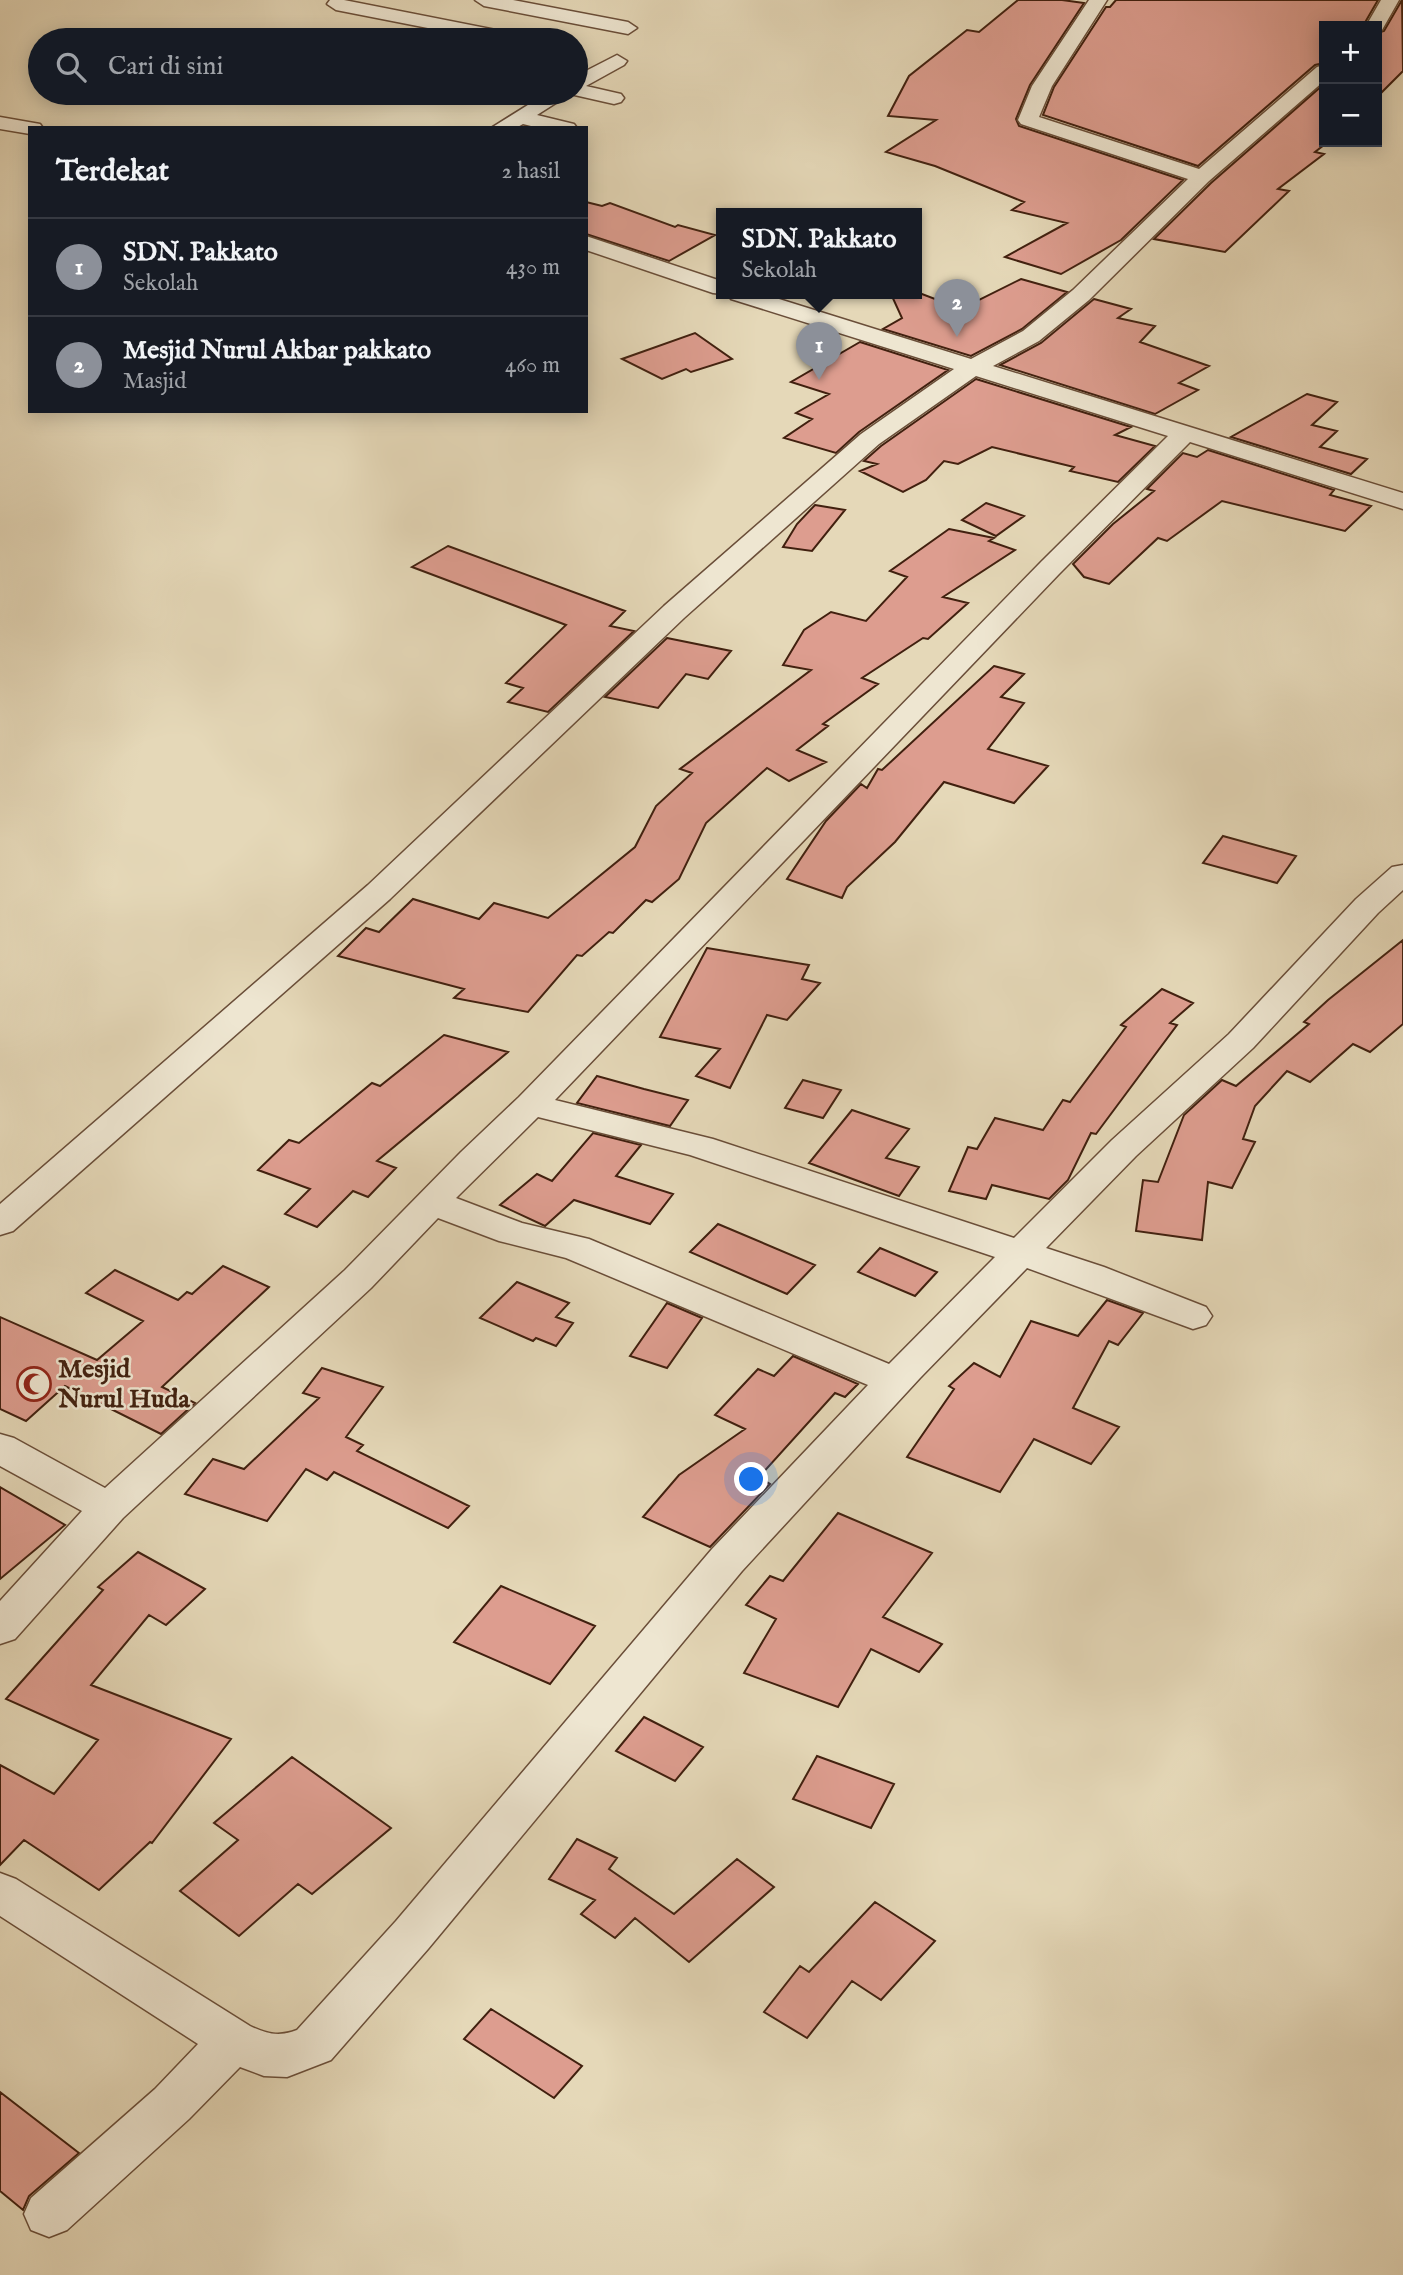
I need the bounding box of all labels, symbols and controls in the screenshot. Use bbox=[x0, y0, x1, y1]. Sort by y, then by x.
map controls bbox=[1319, 21, 1382, 147]
button: + bbox=[1319, 21, 1382, 84]
search box bbox=[28, 28, 588, 105]
icon: search bbox=[52, 48, 90, 86]
text: Cari di sini bbox=[108, 50, 223, 83]
button: − bbox=[1319, 84, 1382, 147]
text: Terdekat bbox=[56, 153, 169, 191]
text: 2 hasil bbox=[501, 157, 560, 186]
popup bbox=[716, 208, 922, 299]
text: SDN. Pakkato bbox=[742, 223, 896, 256]
text: SDN. Pakkato bbox=[123, 236, 278, 269]
text: 1 bbox=[75, 253, 83, 282]
text: 430 m bbox=[506, 253, 560, 282]
text: Sekolah bbox=[742, 256, 817, 285]
text: Sekolah bbox=[123, 269, 198, 298]
pin: 2 bbox=[934, 279, 980, 337]
pin: 1 bbox=[796, 322, 842, 380]
text: Mesjid Nurul Akbar pakkato bbox=[123, 334, 431, 367]
text: 2 bbox=[74, 351, 84, 380]
text: 460 m bbox=[505, 351, 560, 380]
text: Masjid bbox=[123, 367, 186, 396]
place label: Mesjid Nurul Huda bbox=[57, 1353, 190, 1416]
mosque icon: Mesjid Nurul Huda bbox=[15, 1365, 53, 1403]
your location bbox=[734, 1462, 768, 1496]

